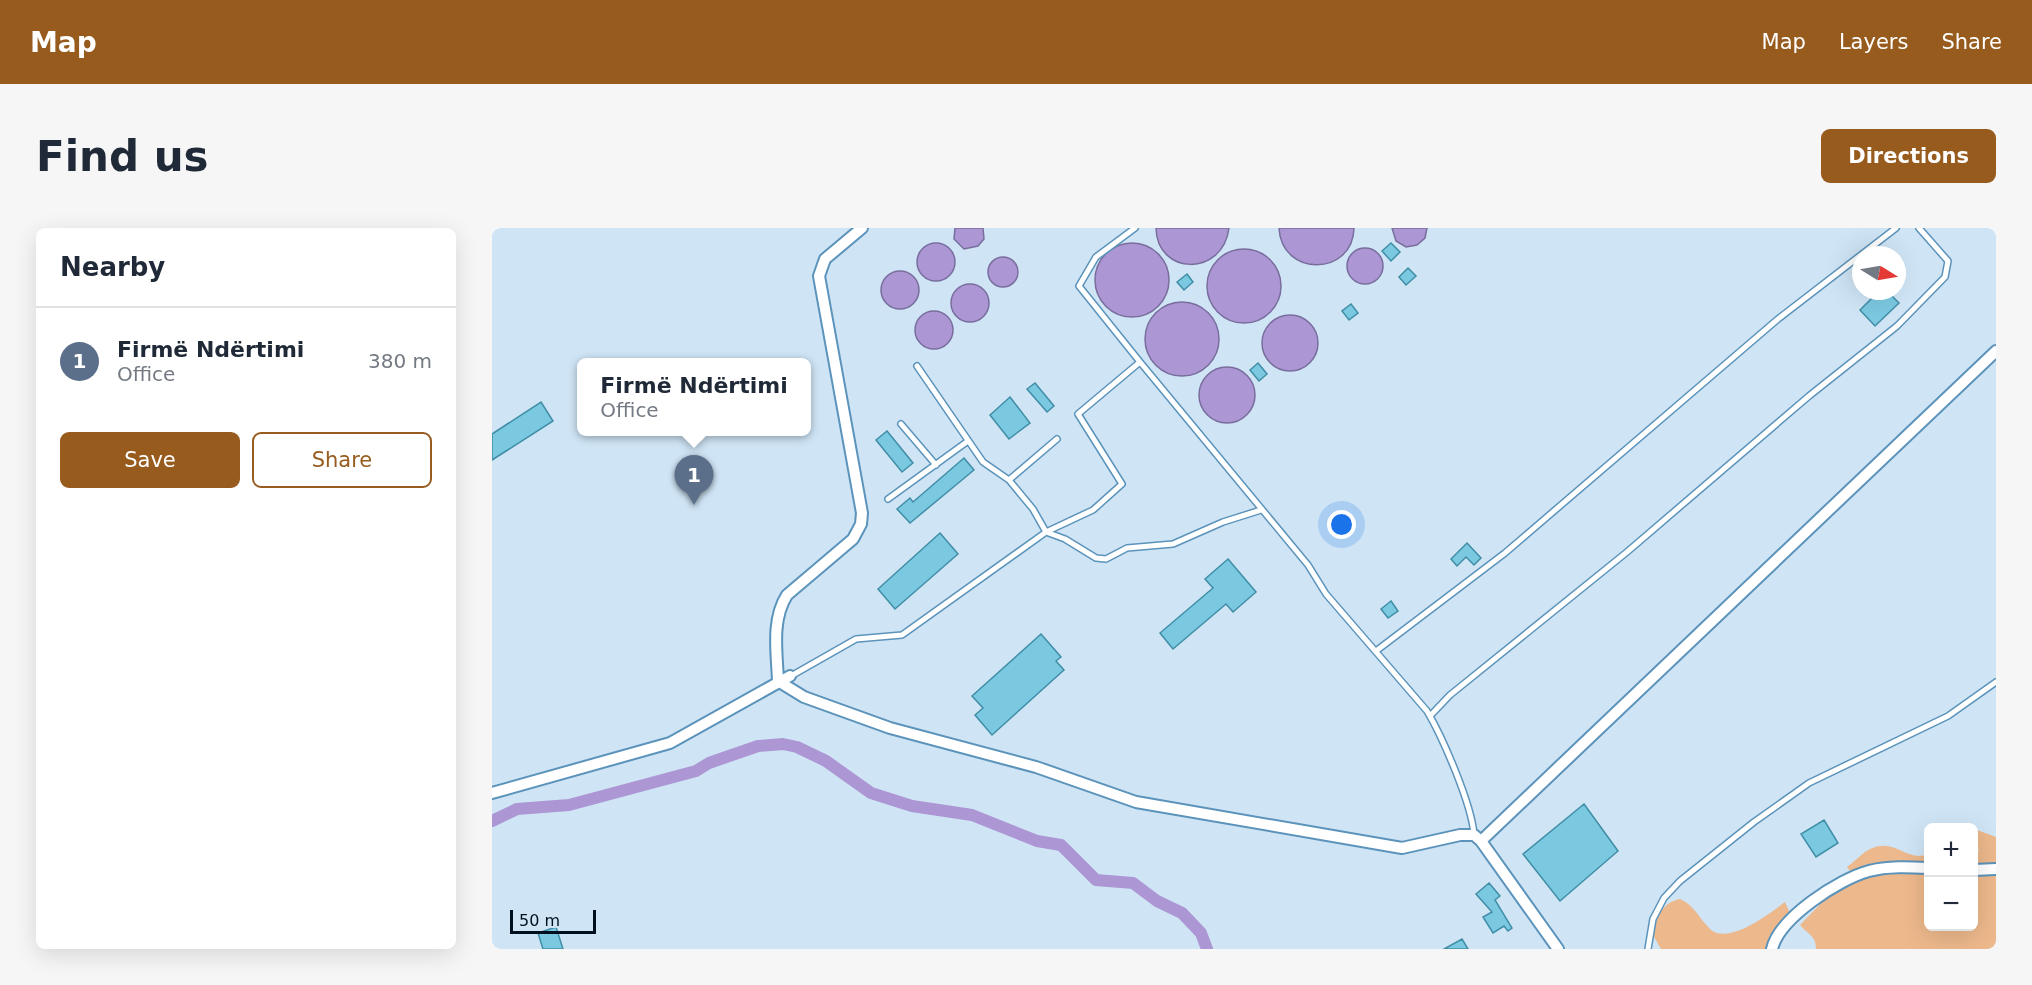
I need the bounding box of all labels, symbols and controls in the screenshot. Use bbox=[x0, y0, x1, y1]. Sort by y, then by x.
text: Map bbox=[30, 26, 97, 59]
text: Map bbox=[1762, 30, 1806, 54]
text: Layers bbox=[1839, 30, 1908, 54]
text: Share bbox=[1941, 30, 2002, 54]
button: Directions bbox=[1821, 129, 1996, 183]
text: Find us bbox=[36, 132, 209, 181]
north arrow bbox=[1852, 246, 1906, 300]
text: Nearby bbox=[60, 252, 165, 282]
text: Firmë Ndërtimi bbox=[117, 337, 304, 362]
text: 1 bbox=[73, 349, 86, 373]
text: 380 m bbox=[368, 349, 432, 373]
popup bbox=[577, 358, 811, 436]
text: Office bbox=[117, 362, 175, 386]
text: Firmë Ndërtimi bbox=[600, 373, 788, 398]
text: Office bbox=[600, 398, 659, 422]
button: Save bbox=[60, 432, 240, 488]
button: Share bbox=[252, 432, 432, 488]
pin: 1 bbox=[674, 456, 714, 505]
your location bbox=[1327, 510, 1356, 539]
map controls bbox=[1924, 823, 1978, 931]
button: + bbox=[1924, 823, 1978, 877]
button: − bbox=[1924, 877, 1978, 931]
scale bar bbox=[510, 907, 596, 934]
text: 50 m bbox=[519, 911, 560, 930]

